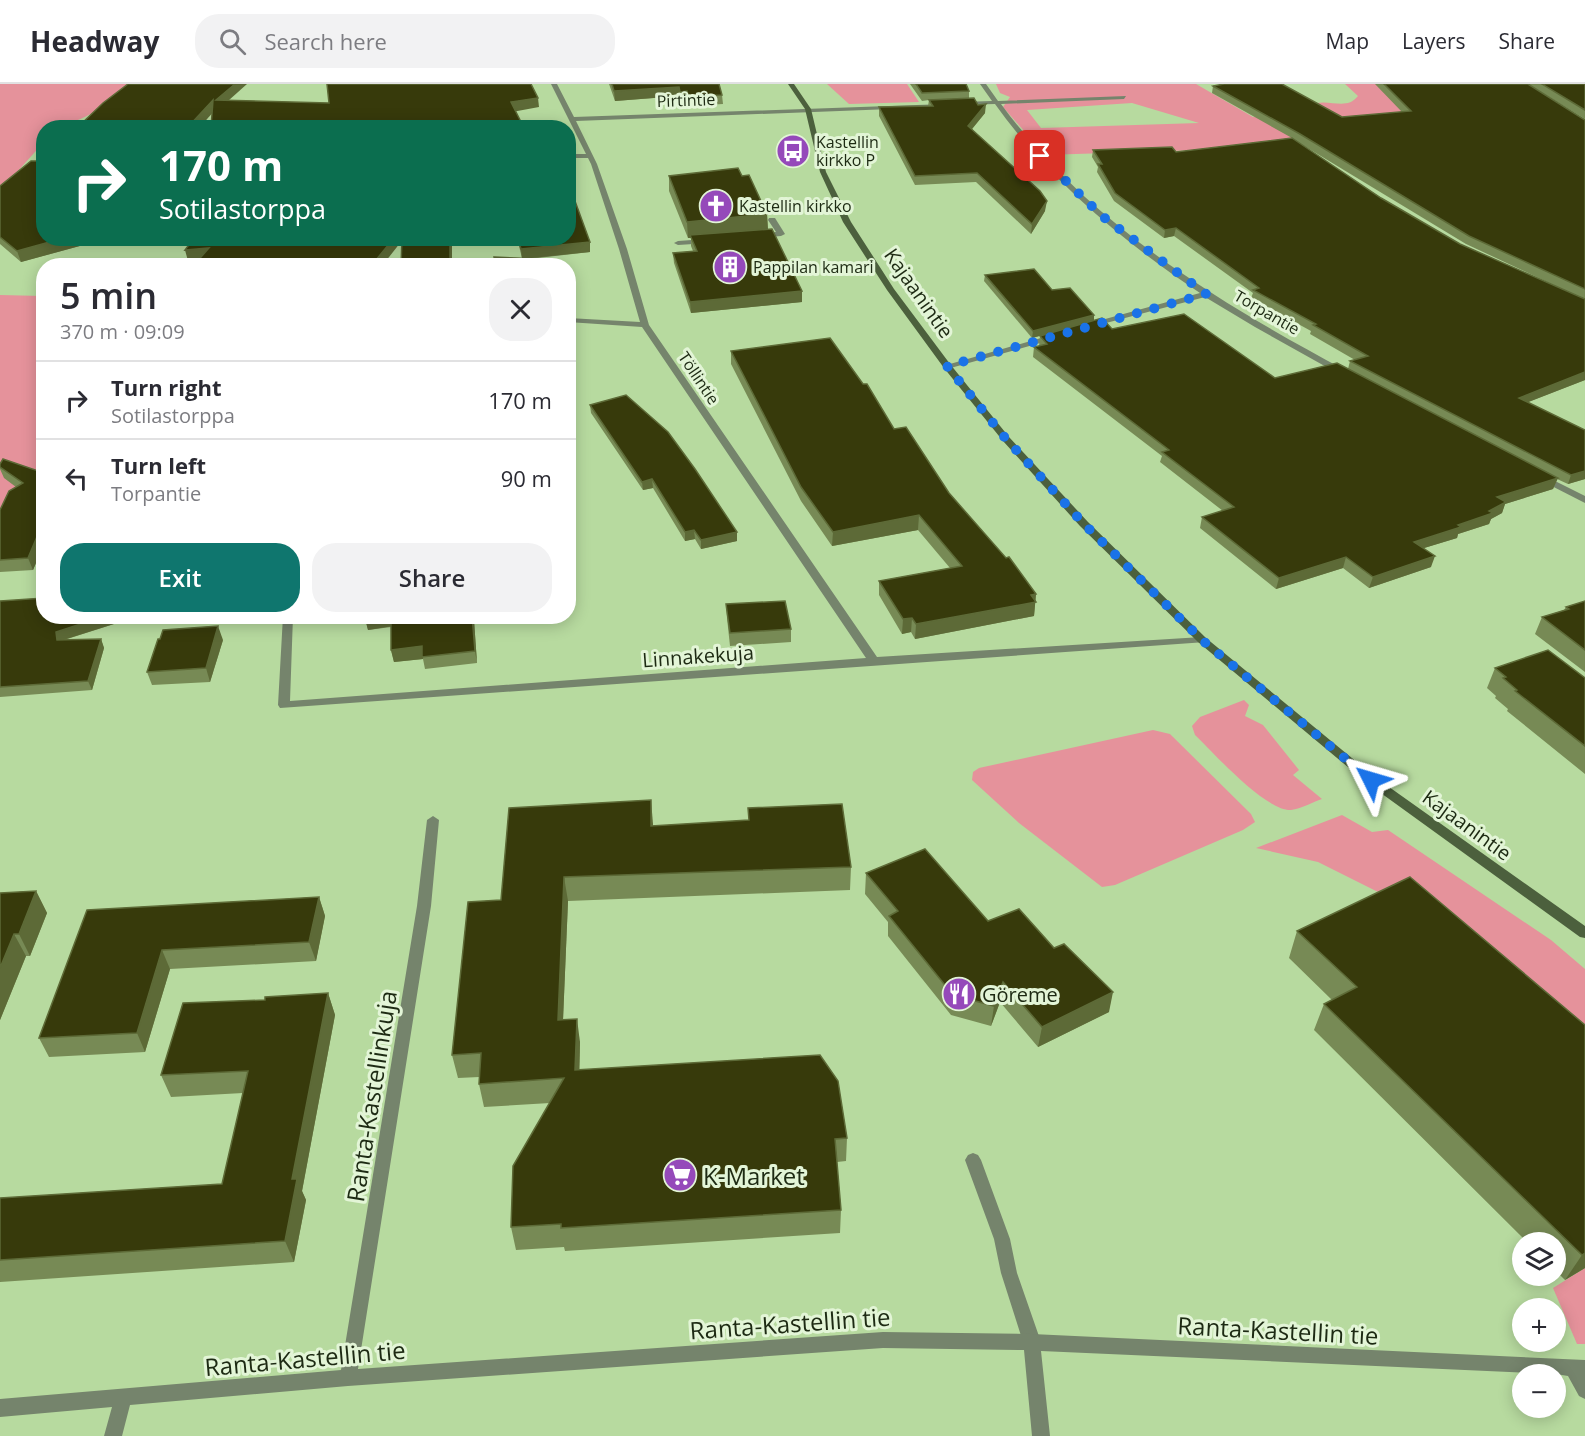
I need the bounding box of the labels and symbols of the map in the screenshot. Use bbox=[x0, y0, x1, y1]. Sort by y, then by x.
street label: Pirtintie bbox=[656, 88, 716, 112]
pin bbox=[1014, 130, 1065, 181]
place label: Kastellin kirkko P bbox=[816, 131, 879, 171]
bus stop icon: Kastellin kirkko P bbox=[775, 133, 811, 169]
church icon: Kastellin kirkko bbox=[698, 188, 734, 224]
place label: Kastellin kirkko bbox=[739, 195, 852, 217]
street label: Kajaanintie bbox=[878, 243, 960, 343]
building icon: Pappilan kamari bbox=[712, 249, 748, 285]
place label: Pappilan kamari bbox=[753, 256, 874, 278]
street label: Torpantie bbox=[1230, 284, 1304, 340]
street label: Töllintie bbox=[673, 347, 725, 409]
street label: Linnakekuja bbox=[641, 639, 755, 673]
position arrow bbox=[1339, 748, 1403, 812]
street label: Kajaanintie bbox=[1417, 784, 1517, 866]
restaurant icon: Göreme bbox=[941, 976, 977, 1012]
place label: Göreme bbox=[982, 981, 1058, 1008]
street label: Ranta-Kastellinkuja bbox=[338, 988, 404, 1204]
supermarket icon: K-Market bbox=[662, 1157, 698, 1193]
place label: K-Market bbox=[703, 1159, 805, 1192]
street label: Ranta-Kastellin tie bbox=[688, 1300, 892, 1346]
street label: Ranta-Kastellin tie bbox=[1177, 1308, 1379, 1352]
street label: Ranta-Kastellin tie bbox=[203, 1333, 407, 1383]

